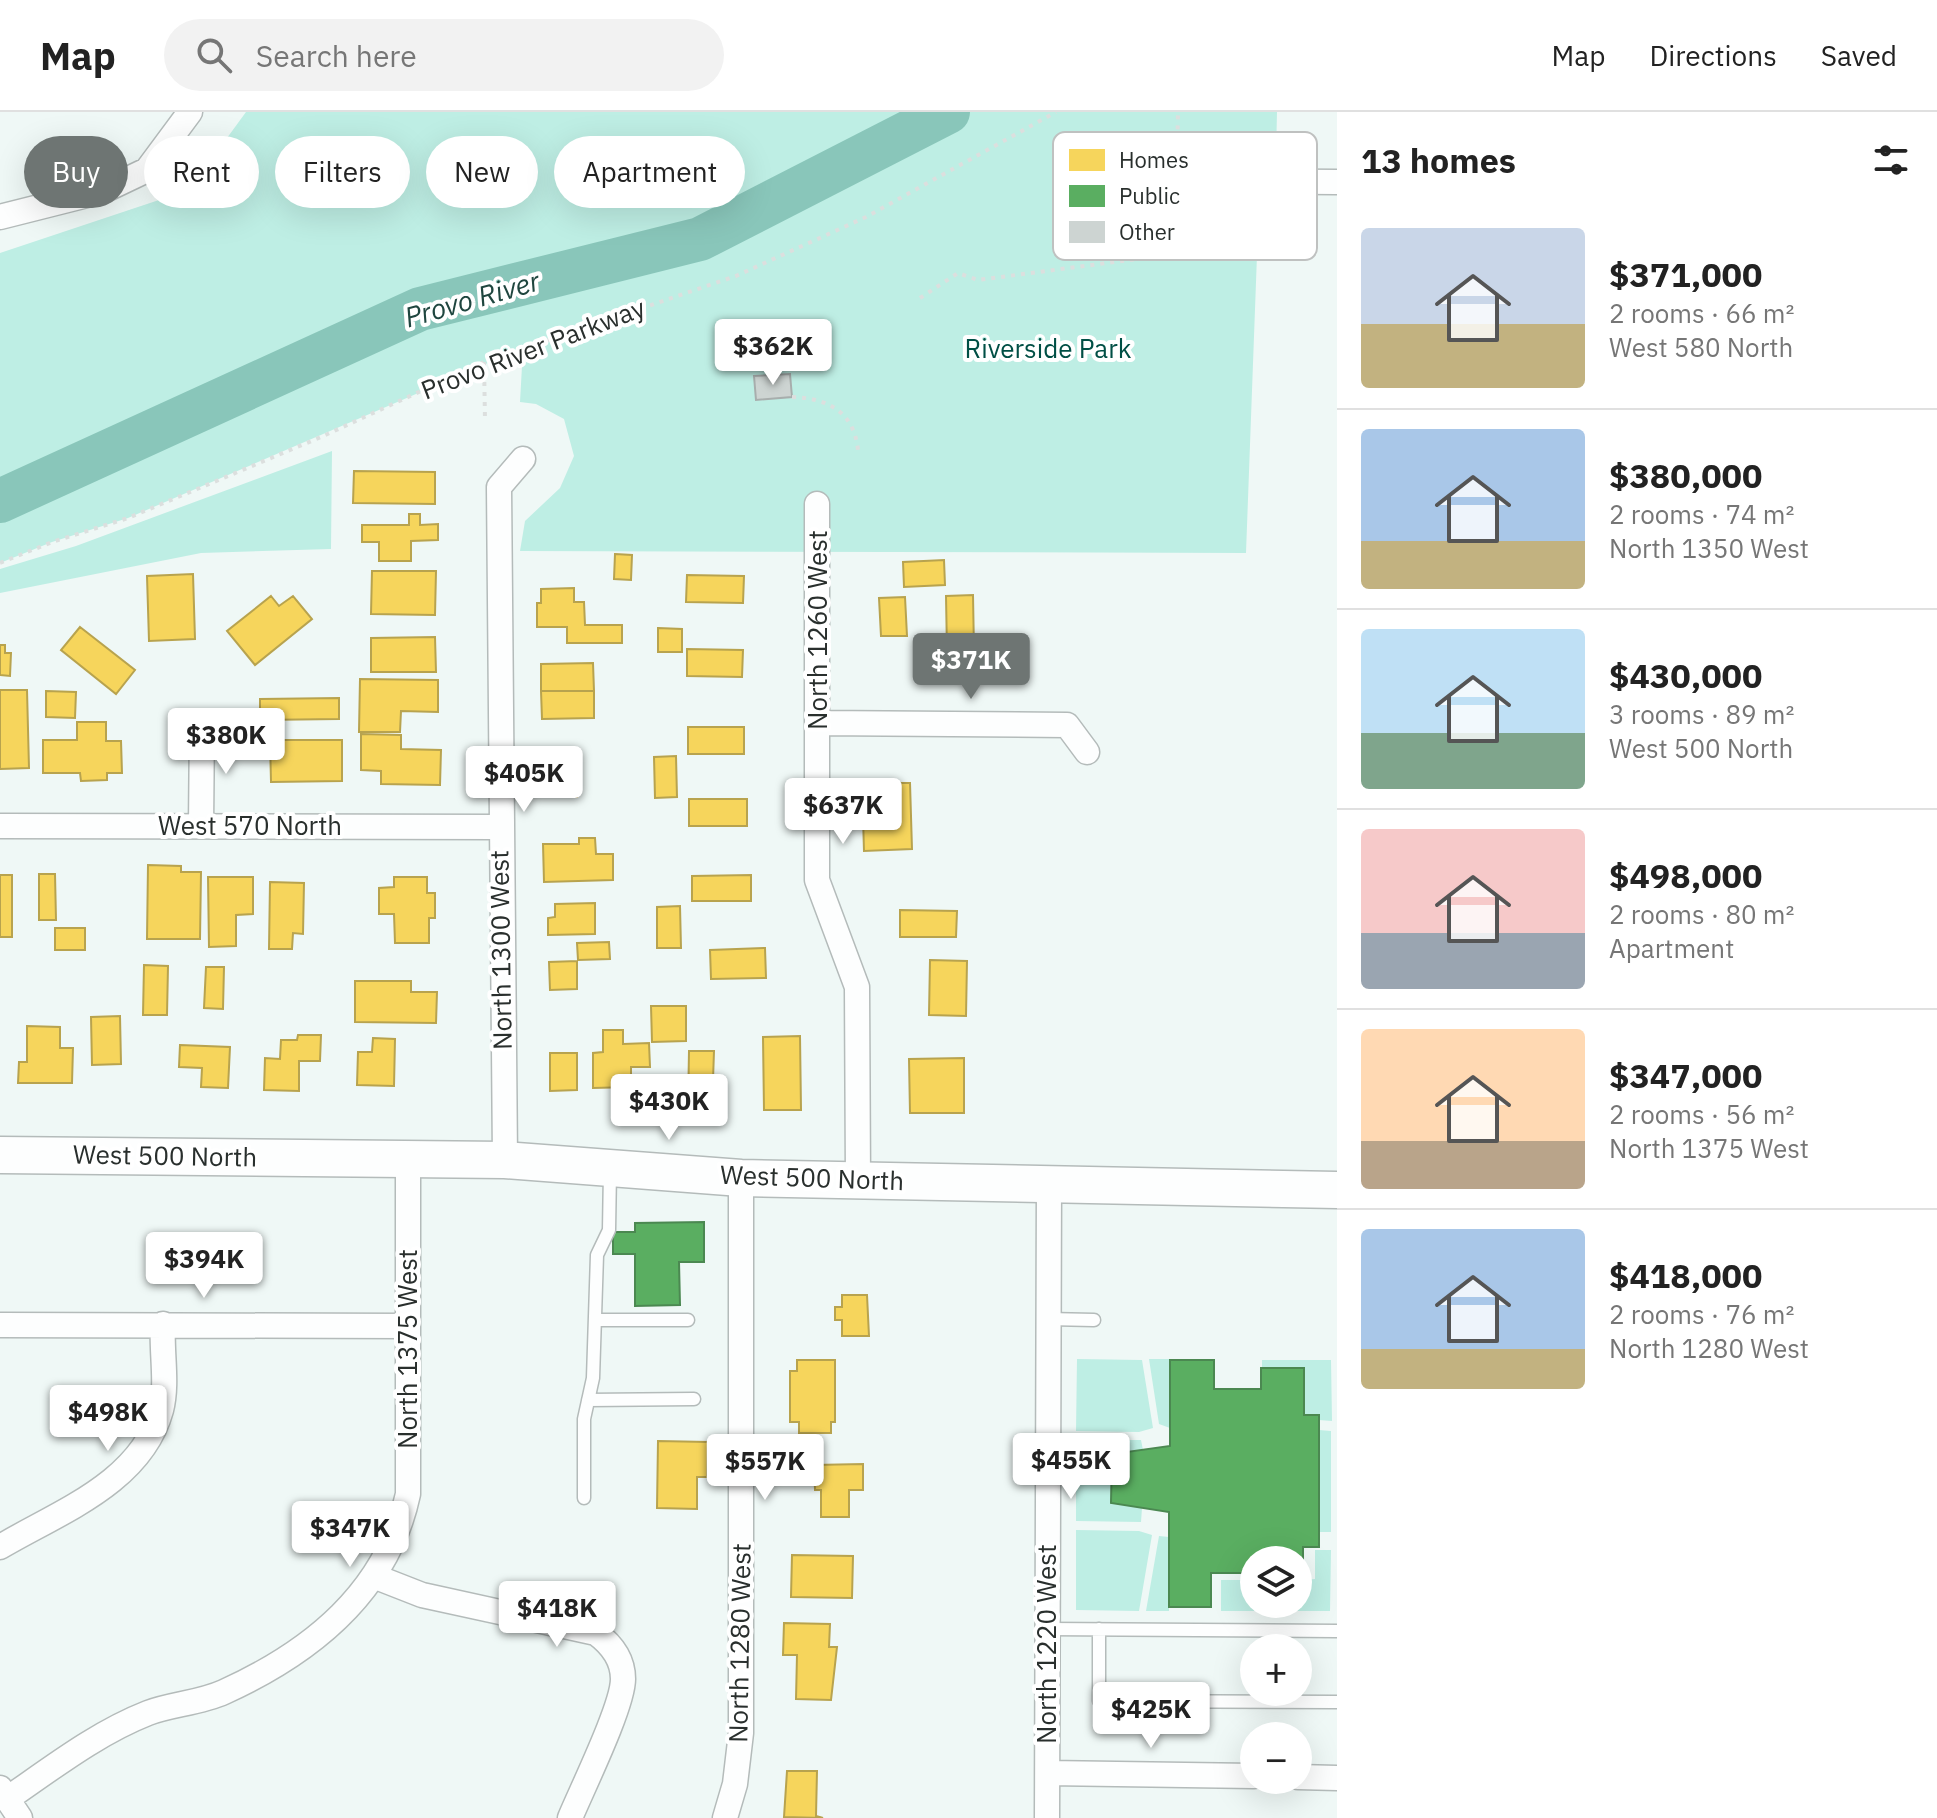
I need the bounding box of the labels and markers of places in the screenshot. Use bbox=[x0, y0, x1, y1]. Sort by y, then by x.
pin: $362K bbox=[717, 319, 829, 387]
pin: $371K bbox=[915, 633, 1027, 701]
pin: $380K bbox=[170, 708, 282, 776]
pin: $405K bbox=[468, 746, 580, 814]
pin: $637K bbox=[787, 778, 899, 846]
pin: $430K bbox=[613, 1074, 725, 1142]
pin: $394K bbox=[148, 1232, 260, 1300]
pin: $498K bbox=[52, 1385, 164, 1453]
pin: $455K bbox=[1015, 1433, 1127, 1501]
pin: $557K bbox=[709, 1434, 821, 1502]
pin: $347K bbox=[294, 1501, 406, 1569]
pin: $418K bbox=[501, 1581, 613, 1649]
pin: $425K bbox=[1095, 1682, 1207, 1750]

